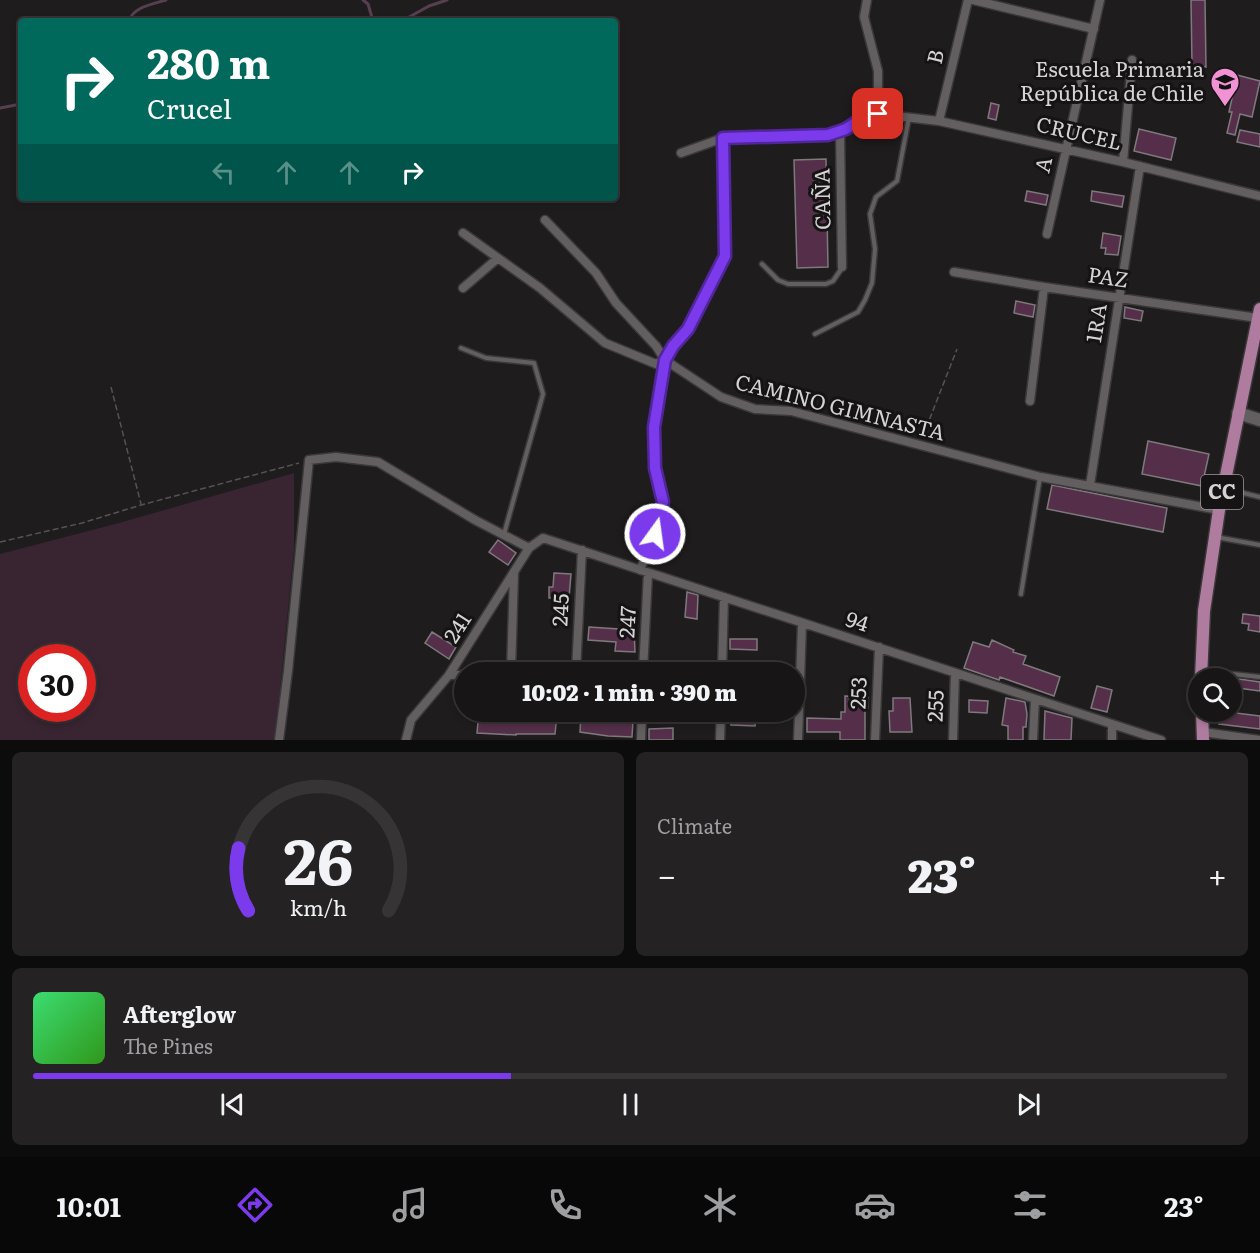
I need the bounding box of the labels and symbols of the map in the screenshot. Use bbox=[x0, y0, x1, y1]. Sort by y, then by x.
street label: B bbox=[917, 46, 950, 67]
place label: Escuela Primaria República de Chile bbox=[1020, 52, 1205, 107]
school or university icon: Escuela Primaria República de Chile bbox=[1209, 66, 1241, 108]
pin bbox=[852, 88, 903, 139]
street label: CRUCEL bbox=[1034, 107, 1125, 156]
street label: A bbox=[1025, 153, 1059, 175]
street label: CAÑA bbox=[804, 167, 837, 230]
street label: PAZ bbox=[1086, 257, 1131, 294]
street label: 1RA bbox=[1076, 300, 1113, 344]
street label: CAMINO GIMNASTA bbox=[732, 365, 949, 447]
road number: CC bbox=[1201, 475, 1243, 509]
position arrow bbox=[623, 502, 687, 566]
street label: 245 bbox=[542, 593, 575, 627]
street label: 94 bbox=[842, 601, 873, 638]
street label: 241 bbox=[435, 605, 478, 648]
street label: 247 bbox=[609, 605, 642, 639]
speed limit sign: 30 bbox=[18, 644, 96, 722]
street label: 253 bbox=[840, 676, 873, 710]
street label: 255 bbox=[917, 689, 950, 722]

